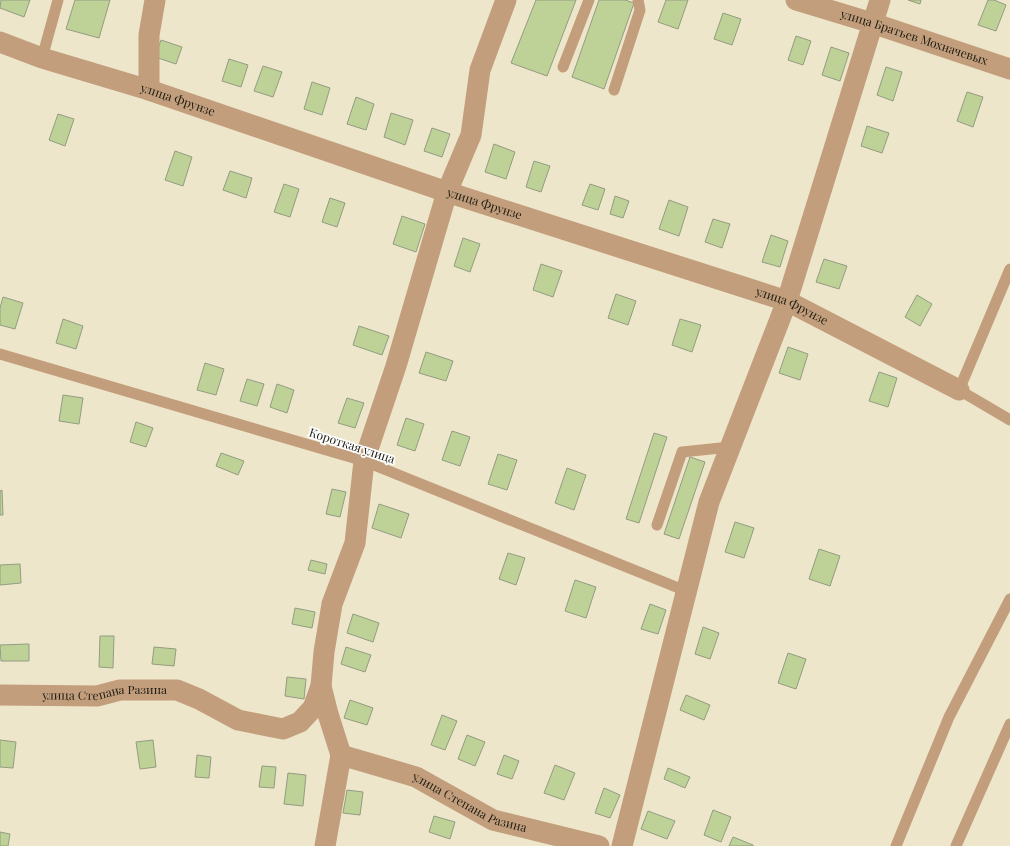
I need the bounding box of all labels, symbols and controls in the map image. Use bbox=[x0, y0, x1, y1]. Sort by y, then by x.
street label: улица Братьев Мохначевых bbox=[838, 5, 991, 68]
street label: улица Фрунзе bbox=[138, 79, 217, 119]
street label: улица Фрунзе bbox=[444, 183, 524, 223]
street label: улица Фрунзе bbox=[753, 282, 831, 328]
street label: Короткая улица bbox=[307, 424, 397, 466]
street label: улица Степана Разина bbox=[41, 681, 167, 703]
street label: улица Степана Разина bbox=[410, 767, 529, 835]

